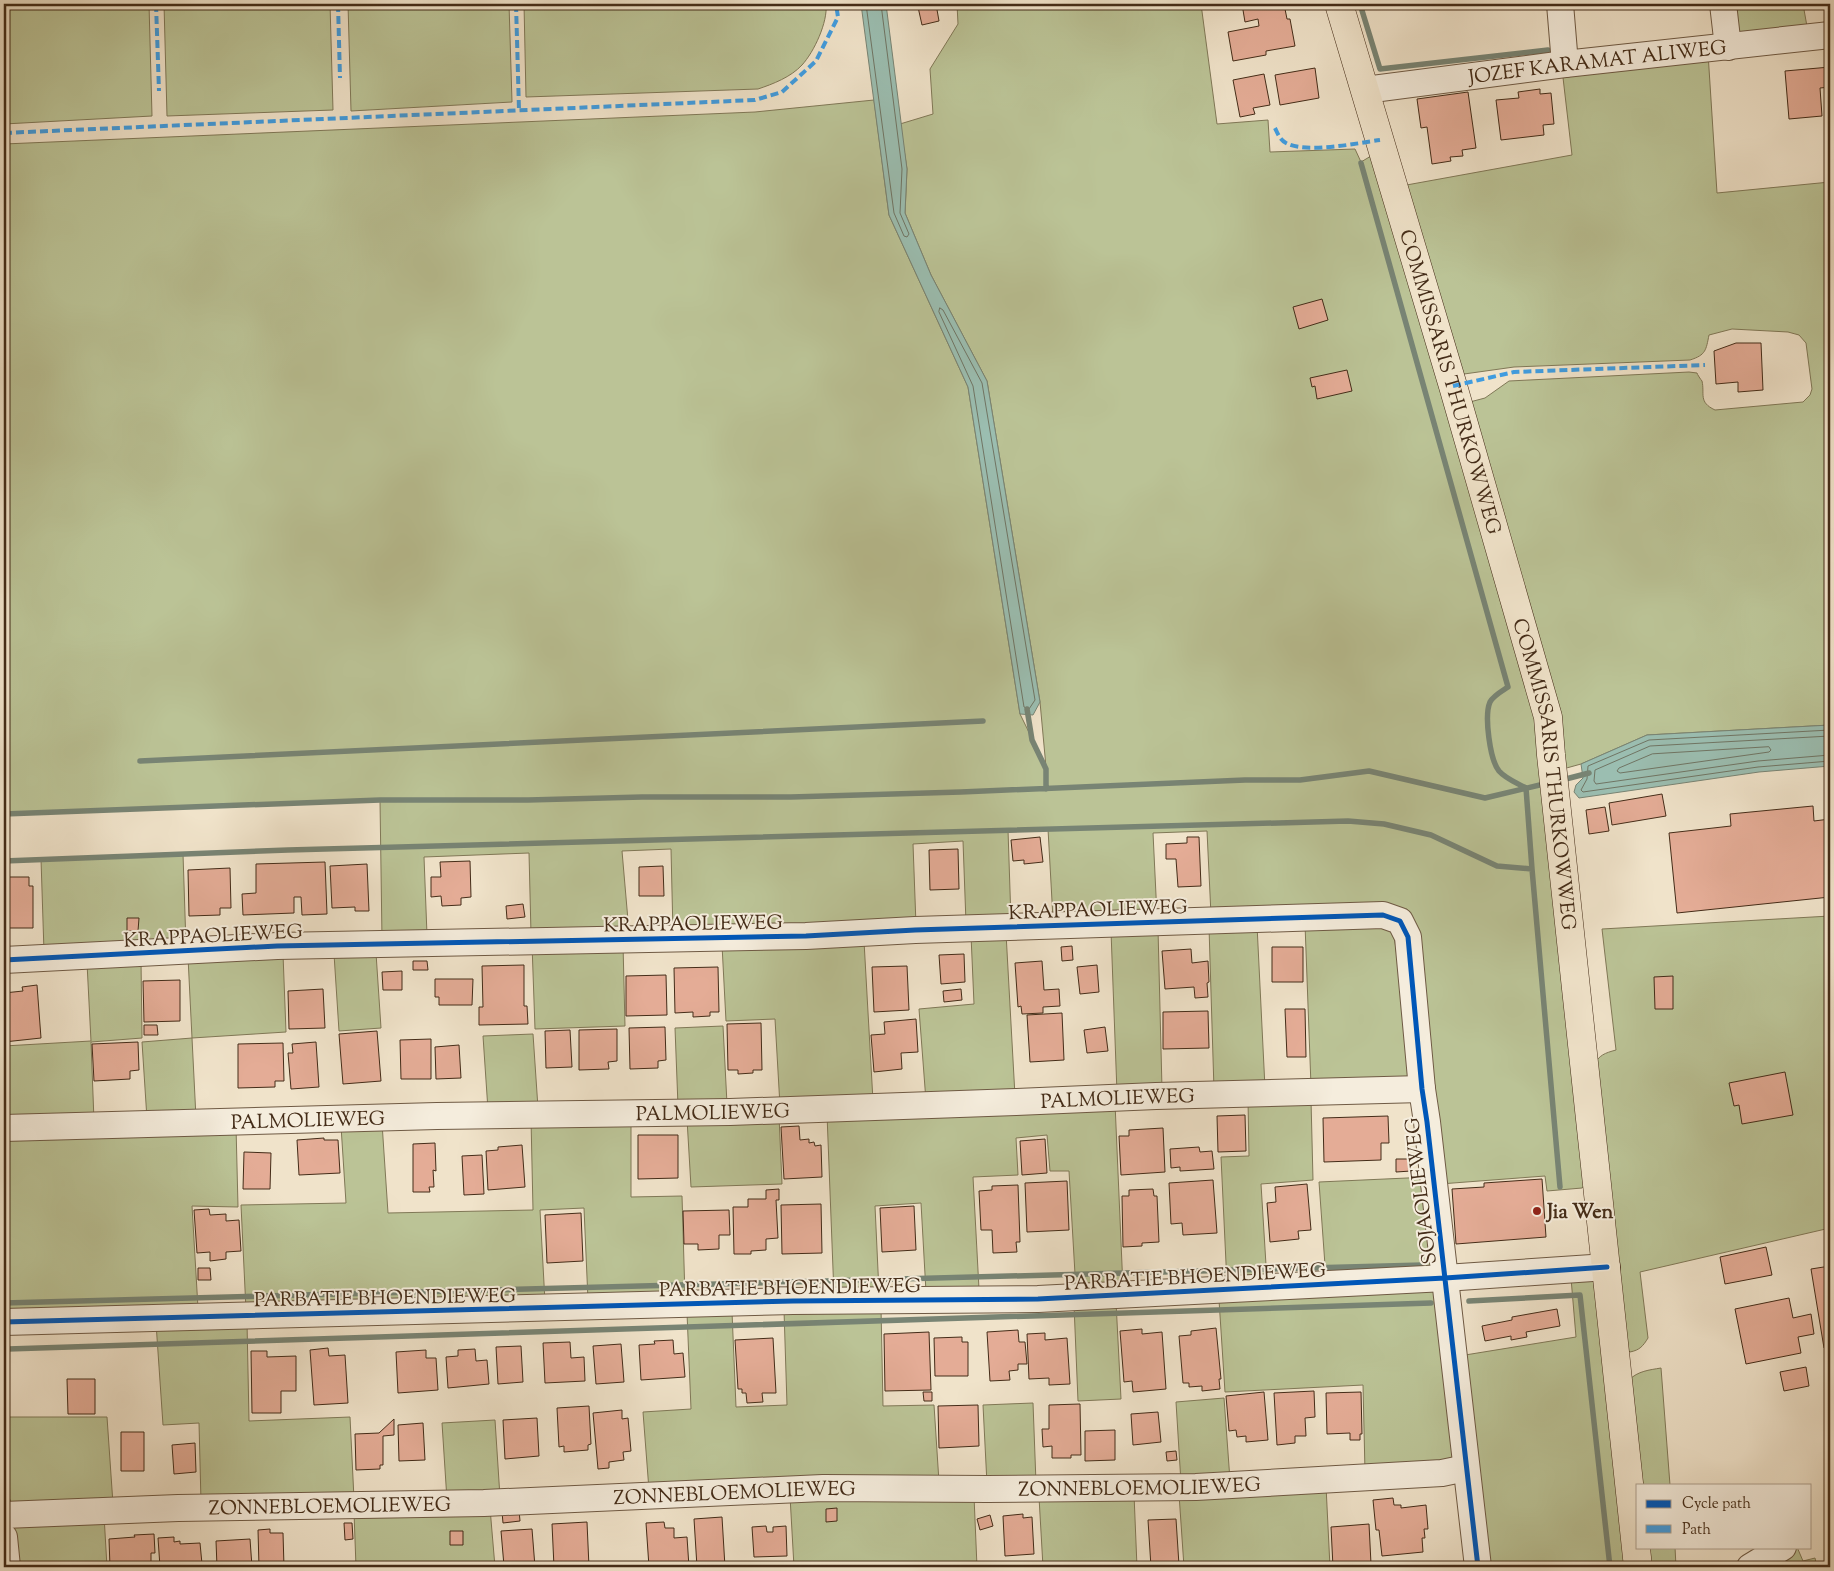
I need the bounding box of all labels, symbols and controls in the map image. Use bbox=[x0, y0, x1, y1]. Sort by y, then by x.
street label: JOZEF KARAMAT ALIWEG bbox=[1466, 34, 1728, 94]
street label: COMMISSARIS THURKOWWEG bbox=[1390, 226, 1507, 538]
street label: COMMISSARIS THURKOWWEG bbox=[1503, 615, 1582, 932]
street label: KRAPPAOLIEWEG bbox=[1008, 894, 1188, 929]
street label: KRAPPAOLIEWEG bbox=[603, 909, 783, 942]
street label: KRAPPAOLIEWEG bbox=[123, 918, 304, 957]
street label: PALMOLIEWEG bbox=[1040, 1083, 1195, 1118]
street label: PALMOLIEWEG bbox=[635, 1098, 791, 1130]
street label: PALMOLIEWEG bbox=[230, 1105, 385, 1139]
street label: SOJAOLIEWEG bbox=[1399, 1116, 1446, 1266]
place label: Jia Wen bbox=[1545, 1199, 1614, 1228]
marker: Jia Wen bbox=[1531, 1205, 1543, 1217]
street label: PARBATIE BHOENDIEWEG bbox=[1063, 1257, 1327, 1300]
street label: PARBATIE BHOENDIEWEG bbox=[659, 1273, 921, 1306]
street label: PARBATIE BHOENDIEWEG bbox=[254, 1283, 516, 1316]
street label: ZONNEBLOEMOLIEWEG bbox=[1018, 1471, 1262, 1506]
street label: ZONNEBLOEMOLIEWEG bbox=[613, 1476, 856, 1514]
legend bbox=[1636, 1484, 1812, 1548]
street label: ZONNEBLOEMOLIEWEG bbox=[208, 1492, 451, 1524]
text: Cycle path bbox=[1682, 1494, 1751, 1515]
text: Path bbox=[1682, 1520, 1711, 1541]

